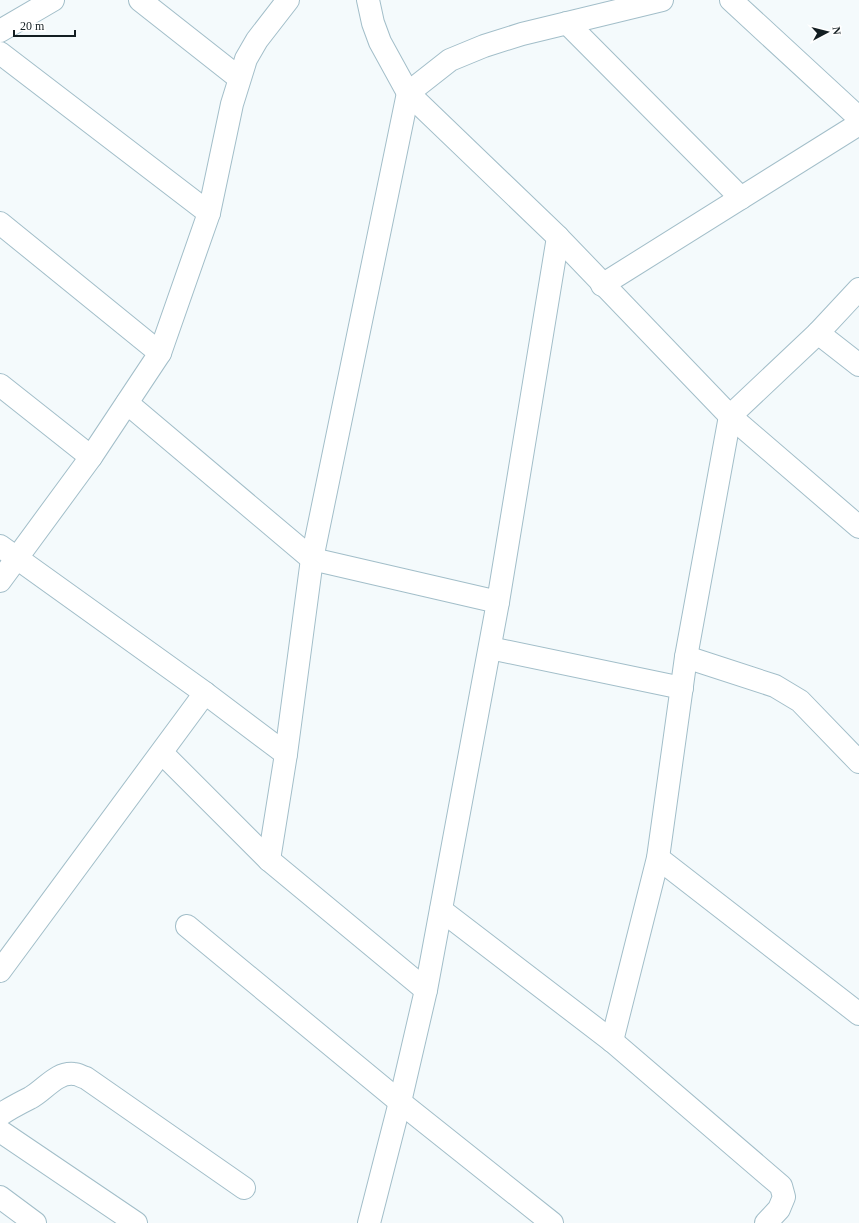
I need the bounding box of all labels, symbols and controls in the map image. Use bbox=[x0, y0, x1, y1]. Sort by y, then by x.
scale bar bbox=[14, 12, 75, 38]
north arrow bbox=[807, 12, 847, 52]
text: 20 m bbox=[20, 19, 45, 33]
text: N bbox=[830, 26, 843, 36]

